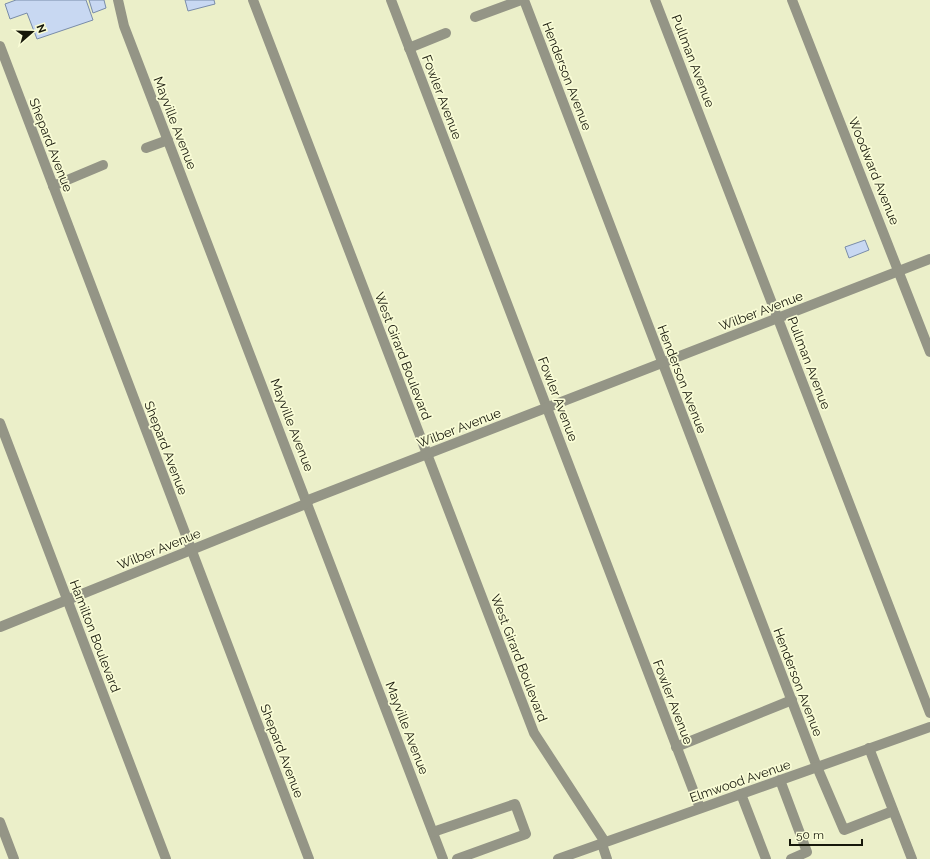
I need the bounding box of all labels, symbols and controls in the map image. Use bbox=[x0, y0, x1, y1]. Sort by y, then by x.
north arrow bbox=[12, 12, 52, 52]
street label: Pullman Avenue bbox=[668, 13, 718, 110]
street label: Henderson Avenue bbox=[539, 20, 595, 133]
text: N bbox=[33, 23, 48, 35]
street label: Fowler Avenue bbox=[419, 53, 465, 142]
street label: Mayville Avenue bbox=[150, 74, 200, 172]
street label: Shepard Avenue bbox=[26, 96, 76, 194]
street label: Woodward Avenue bbox=[846, 115, 903, 227]
street label: Wilber Avenue bbox=[717, 288, 805, 334]
street label: West Girard Boulevard bbox=[372, 290, 434, 422]
street label: Pullman Avenue bbox=[784, 315, 834, 412]
street label: Henderson Avenue bbox=[654, 323, 710, 436]
street label: Fowler Avenue bbox=[535, 355, 581, 444]
street label: Mayville Avenue bbox=[267, 376, 317, 474]
street label: Shepard Avenue bbox=[141, 399, 191, 497]
street label: Wilber Avenue bbox=[415, 405, 503, 451]
street label: Wilber Avenue bbox=[115, 525, 203, 573]
street label: Hamilton Boulevard bbox=[67, 578, 123, 694]
street label: West Girard Boulevard bbox=[488, 592, 550, 724]
street label: Henderson Avenue bbox=[770, 626, 826, 739]
street label: Fowler Avenue bbox=[650, 658, 696, 747]
street label: Mayville Avenue bbox=[382, 679, 432, 777]
street label: Shepard Avenue bbox=[257, 702, 307, 800]
street label: Elmwood Avenue bbox=[688, 757, 793, 805]
scale bar bbox=[790, 821, 862, 847]
text: 50 m bbox=[796, 828, 824, 842]

